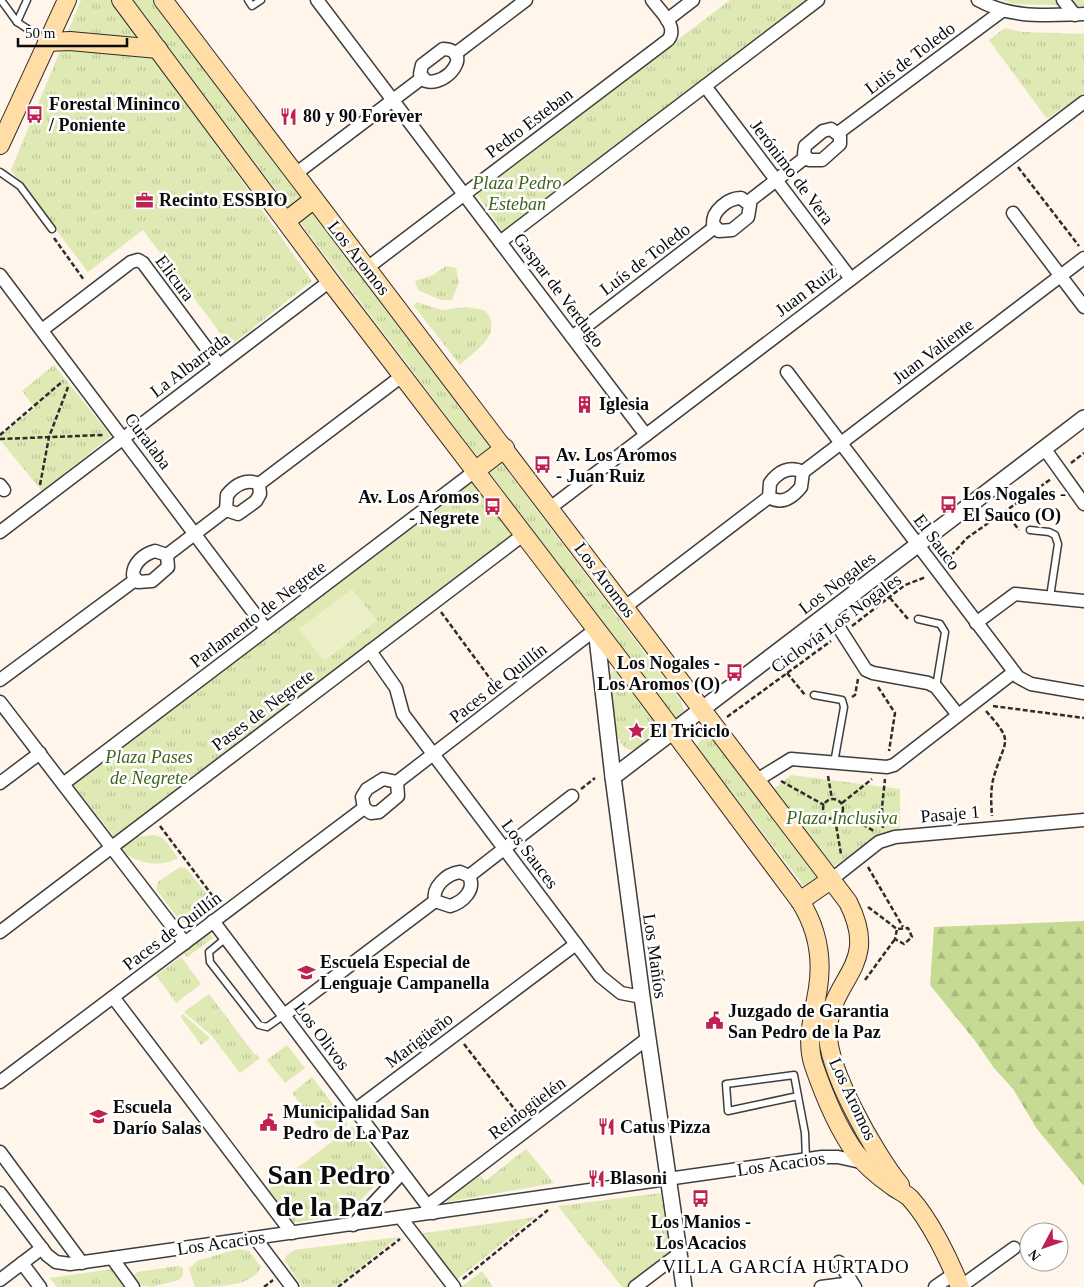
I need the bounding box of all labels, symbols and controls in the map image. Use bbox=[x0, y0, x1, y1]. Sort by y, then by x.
scale bar bbox=[18, 15, 126, 47]
street label: Luis de Toledo bbox=[861, 18, 959, 98]
text: 50 m bbox=[25, 25, 56, 41]
street label: Pedro Esteban bbox=[482, 84, 576, 162]
place label: Forestal Mininco / Poniente bbox=[48, 94, 180, 135]
bus stop icon: Forestal Mininco / Poniente bbox=[25, 104, 45, 124]
restaurant icon: 80 y 90 Forever bbox=[279, 106, 299, 126]
place label: 80 y 90 Forever bbox=[303, 106, 422, 126]
street label: Jerónimo de Vera bbox=[746, 116, 838, 228]
park label: Plaza Pedro Esteban bbox=[472, 173, 561, 214]
office icon: Recinto ESSBIO bbox=[135, 190, 155, 210]
place label: Recinto ESSBIO bbox=[159, 190, 288, 210]
street label: Los Aromos bbox=[324, 217, 394, 299]
street label: Luís de Toledo bbox=[596, 219, 694, 299]
street label: Gaspar de Verdugo bbox=[510, 229, 608, 351]
street label: Elicura bbox=[151, 251, 199, 305]
street label: Juan Ruiz bbox=[771, 261, 841, 321]
street label: Juan Valiente bbox=[889, 314, 977, 388]
street label: La Albarrada bbox=[146, 329, 234, 401]
building icon: Iglesia bbox=[575, 394, 595, 414]
place label: Iglesia bbox=[599, 394, 649, 414]
street label: Curalaba bbox=[120, 409, 176, 473]
place label: Av. Los Aromos - Juan Ruiz bbox=[556, 445, 677, 486]
bus stop icon: Av. Los Aromos - Juan Ruiz bbox=[532, 455, 552, 475]
place label: Los Nogales - El Sauco (O) bbox=[963, 484, 1066, 526]
place label: Av. Los Aromos - Negrete bbox=[358, 487, 479, 528]
bus stop icon: Los Nogales - El Sauco (O) bbox=[939, 494, 959, 514]
bus stop icon: Av. Los Aromos - Negrete bbox=[483, 497, 503, 517]
street label: El Sauco bbox=[910, 510, 964, 574]
street label: Los Aromos bbox=[570, 539, 640, 621]
street label: Los Nogales bbox=[795, 548, 879, 618]
street label: Parlamento de Negrete bbox=[186, 556, 330, 672]
street label: Ciclovía Los Nogales bbox=[767, 569, 905, 677]
street label: Paces de Quillín bbox=[445, 639, 551, 727]
place label: Los Nogales - Los Aromos (O) bbox=[597, 653, 720, 695]
bus stop icon: Los Nogales - Los Aromos (O) bbox=[724, 663, 744, 683]
street label: Pases de Negrete bbox=[208, 665, 318, 755]
place icon: El Triciclo bbox=[626, 721, 646, 741]
place label: El Triciclo bbox=[650, 721, 730, 741]
park label: Plaza Pases de Negrete bbox=[104, 747, 193, 788]
street label: Pasaje 1 bbox=[919, 801, 981, 827]
park label: Plaza Inclusiva bbox=[785, 808, 898, 828]
street label: Los Sauces bbox=[497, 815, 563, 893]
street label: Paces de Quillín bbox=[119, 888, 225, 974]
street label: Los Mañíos bbox=[639, 912, 671, 1000]
place label: Escuela Especial de Lenguaje Campanella bbox=[320, 952, 490, 993]
school or university icon: Escuela Especial de Lenguaje Campanella bbox=[296, 962, 316, 982]
street label: Los Olivos bbox=[290, 998, 354, 1074]
place label: Juzgado de Garantia San Pedro de la Paz bbox=[728, 1001, 889, 1042]
street label: Marigüeño bbox=[381, 1008, 457, 1072]
public building icon: Juzgado de Garantia San Pedro de la Paz bbox=[704, 1011, 724, 1031]
street label: Los Aromos bbox=[825, 1055, 881, 1143]
street label: Reinogüelén bbox=[485, 1073, 569, 1143]
place label: Escuela Darío Salas bbox=[113, 1097, 202, 1138]
place label: Municipalidad San Pedro de La Paz bbox=[283, 1102, 430, 1143]
school or university icon: Escuela Darío Salas bbox=[89, 1107, 109, 1127]
public building icon: Municipalidad San Pedro de La Paz bbox=[259, 1112, 279, 1132]
restaurant icon: Catus Pizza bbox=[596, 1117, 616, 1137]
place label: Catus Pizza bbox=[620, 1117, 710, 1137]
street label: Los Acacios bbox=[736, 1148, 826, 1180]
district label: San Pedro de la Paz bbox=[267, 1159, 391, 1222]
restaurant icon: Blasoni bbox=[586, 1168, 606, 1188]
place label: Blasoni bbox=[610, 1168, 667, 1188]
bus stop icon: Los Manios - Los Acacios bbox=[691, 1189, 711, 1209]
place label: Los Manios - Los Acacios bbox=[651, 1212, 751, 1253]
north arrow bbox=[1019, 1222, 1069, 1272]
street label: Los Acacios bbox=[176, 1227, 266, 1259]
text: N bbox=[1026, 1246, 1044, 1264]
district label: VILLA GARCÍA HURTADO bbox=[662, 1256, 910, 1277]

